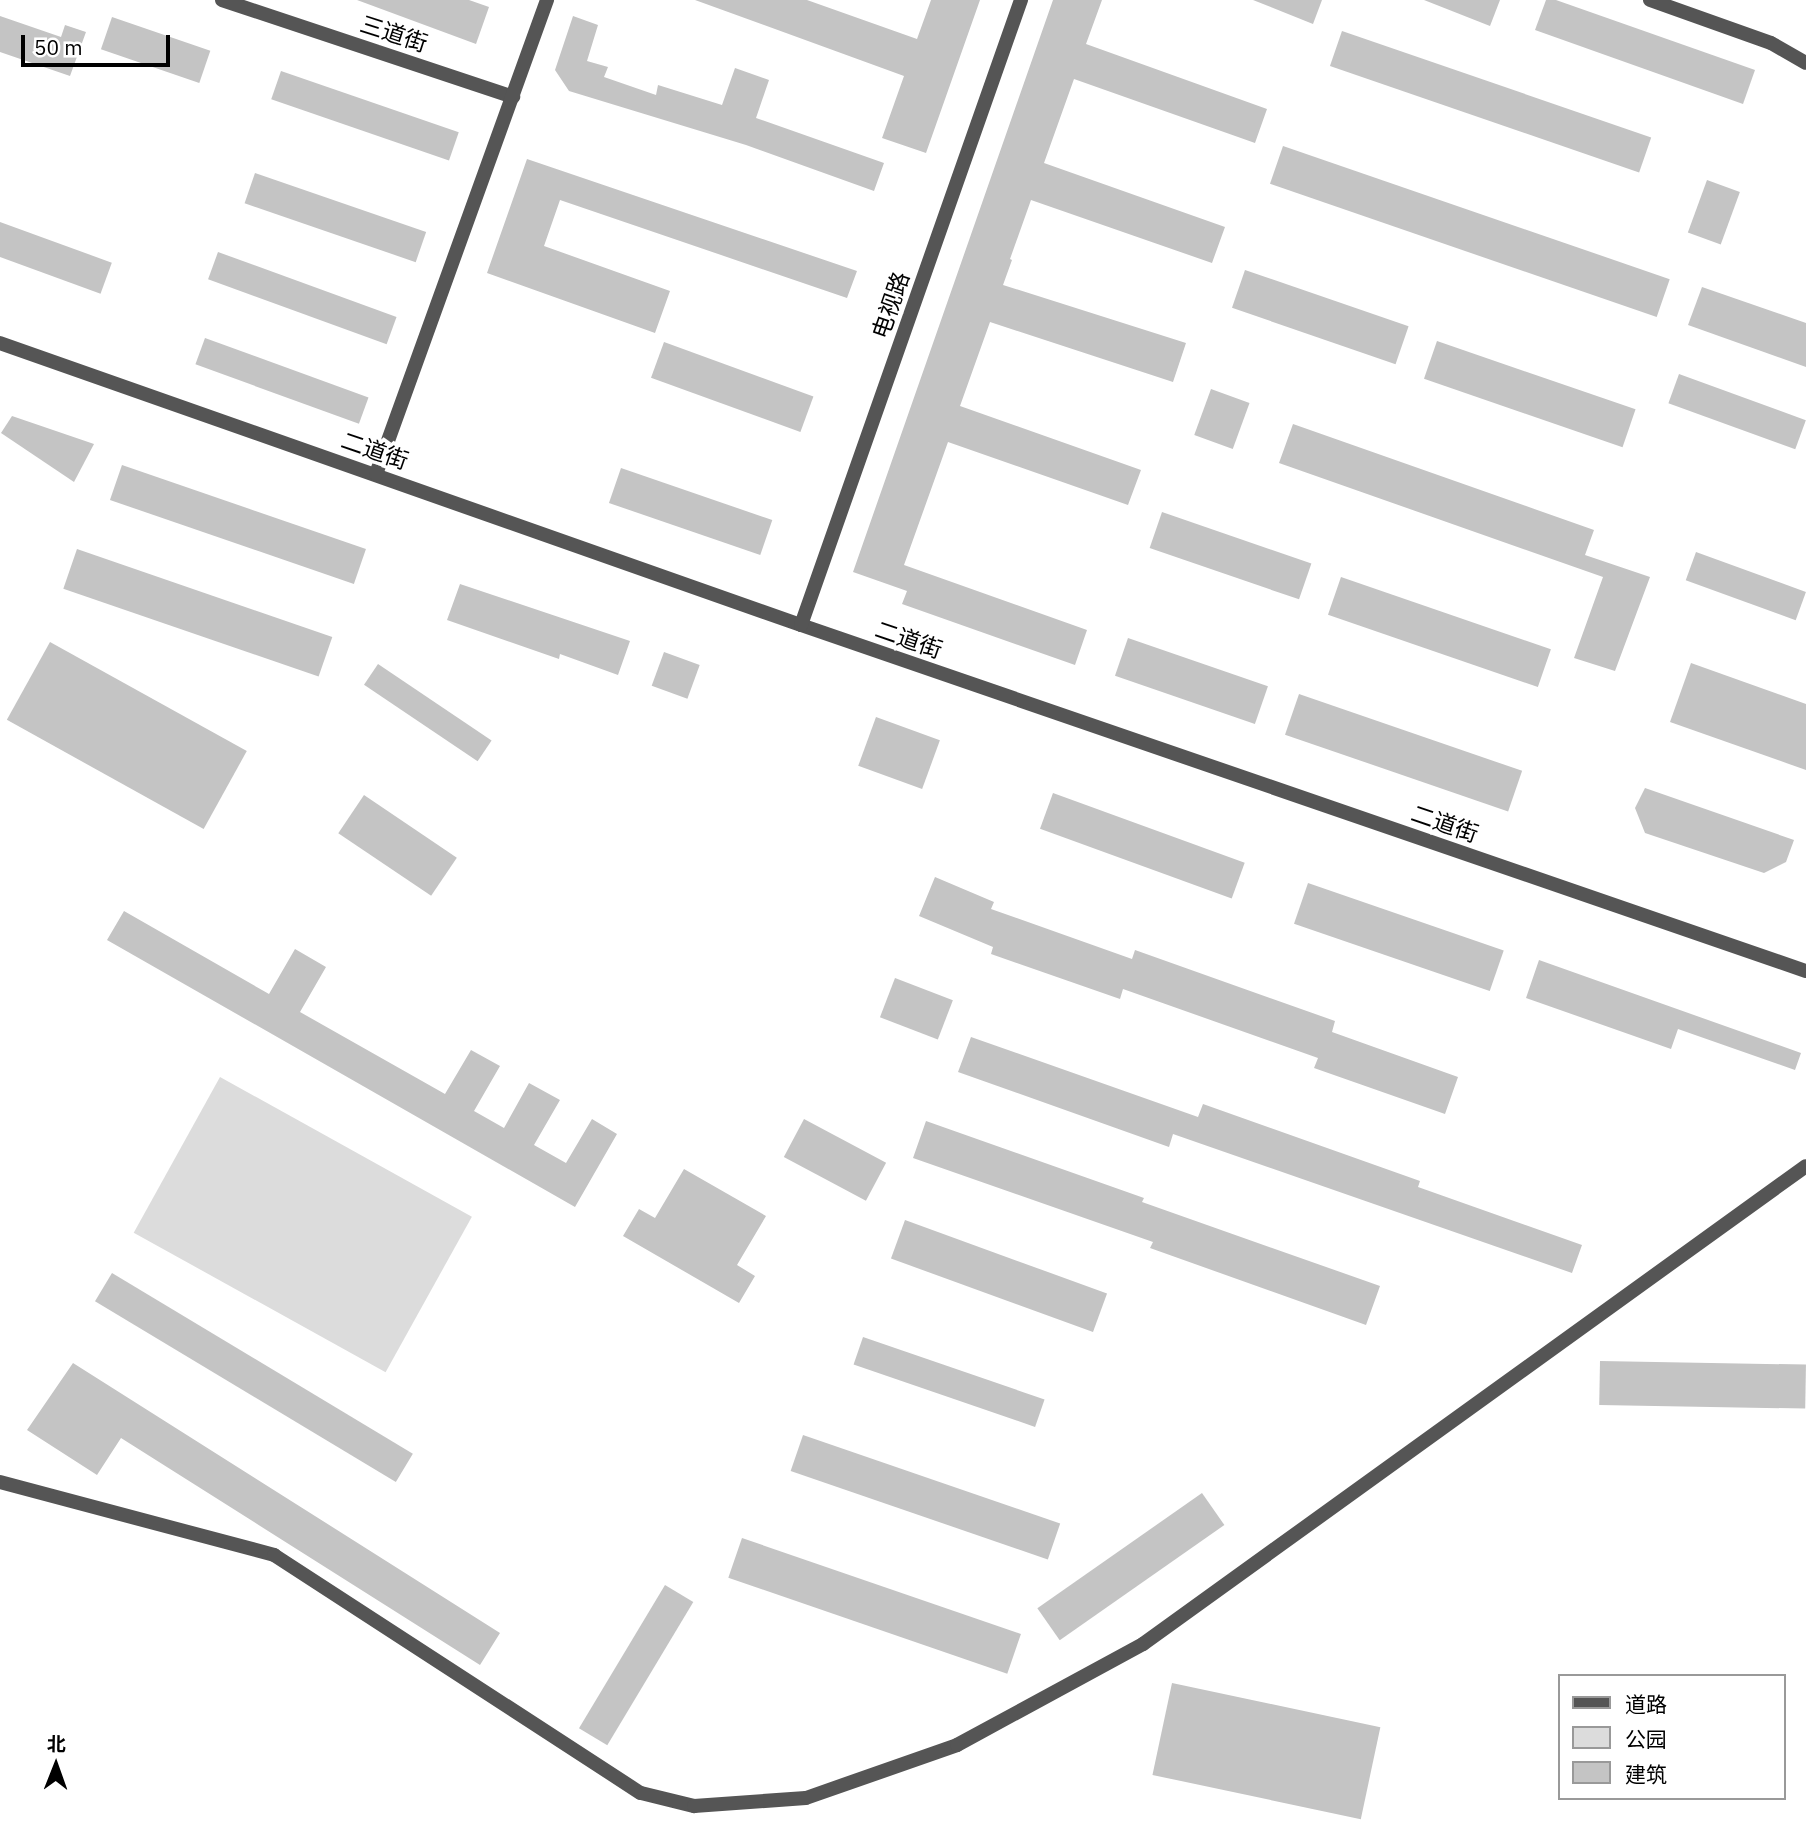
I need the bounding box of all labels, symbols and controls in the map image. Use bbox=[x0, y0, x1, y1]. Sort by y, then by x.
street label: 三道街 bbox=[357, 9, 431, 57]
scale bar bbox=[24, 21, 173, 65]
text: 50 m bbox=[34, 33, 83, 61]
street label: 电视路 bbox=[866, 268, 914, 342]
street label: 二道街 bbox=[338, 426, 412, 474]
street label: 二道街 bbox=[872, 615, 946, 663]
street label: 二道街 bbox=[1408, 799, 1482, 847]
legend bbox=[1558, 1674, 1785, 1800]
text: 道路 bbox=[1625, 1690, 1667, 1718]
text: 公园 bbox=[1625, 1725, 1667, 1753]
north arrow bbox=[21, 1730, 91, 1800]
text: 北 bbox=[47, 1732, 66, 1756]
text: 建筑 bbox=[1625, 1760, 1667, 1788]

